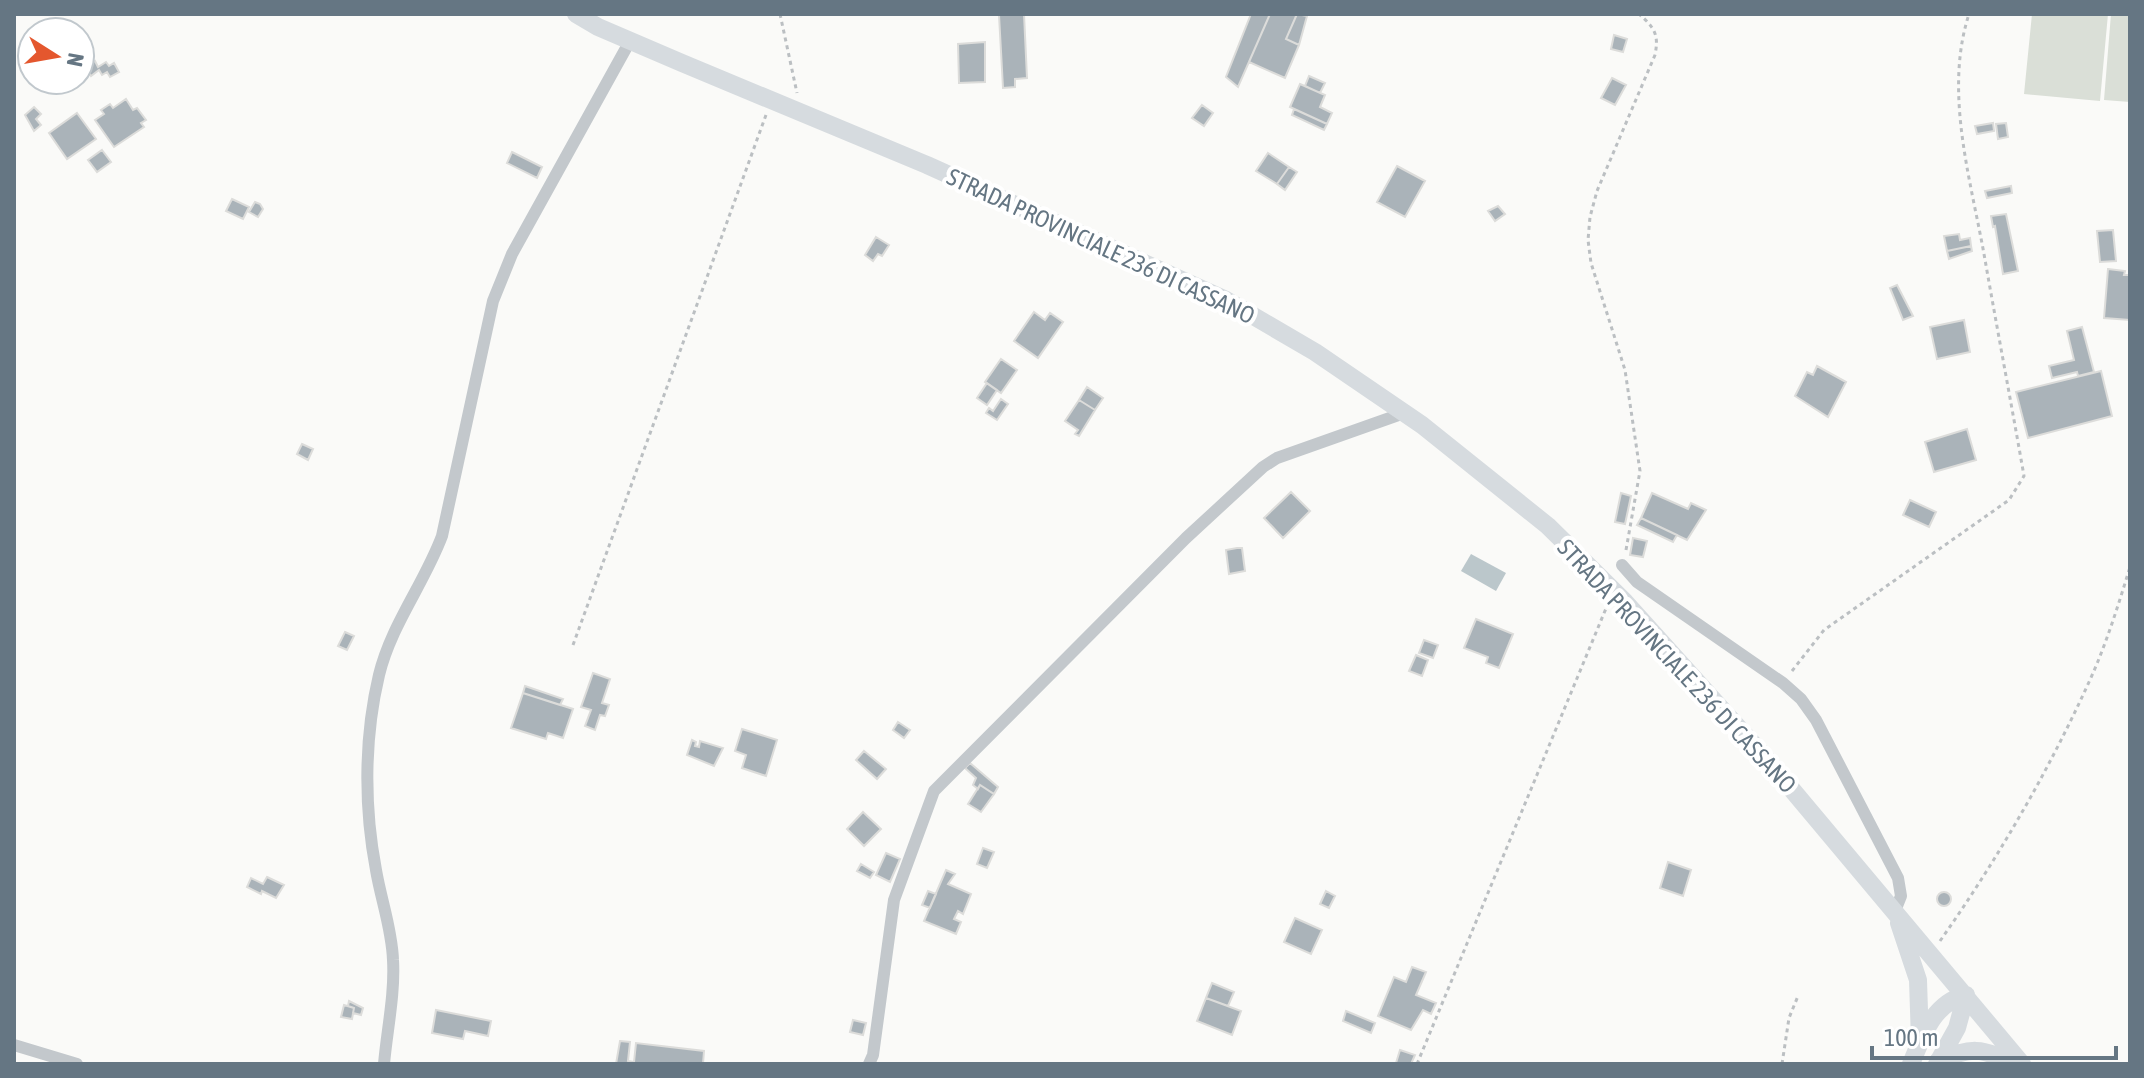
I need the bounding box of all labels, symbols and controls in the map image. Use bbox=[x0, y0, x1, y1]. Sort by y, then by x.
north arrow bbox=[16, 16, 96, 96]
text: N bbox=[62, 51, 90, 69]
street label: STRADA PROVINCIALE 236 DI CASSANO bbox=[943, 163, 1259, 329]
street label: STRADA PROVINCIALE 236 DI CASSANO bbox=[1552, 534, 1802, 798]
scale bar bbox=[1872, 1010, 2116, 1060]
text: 100 m bbox=[1884, 1024, 1938, 1051]

